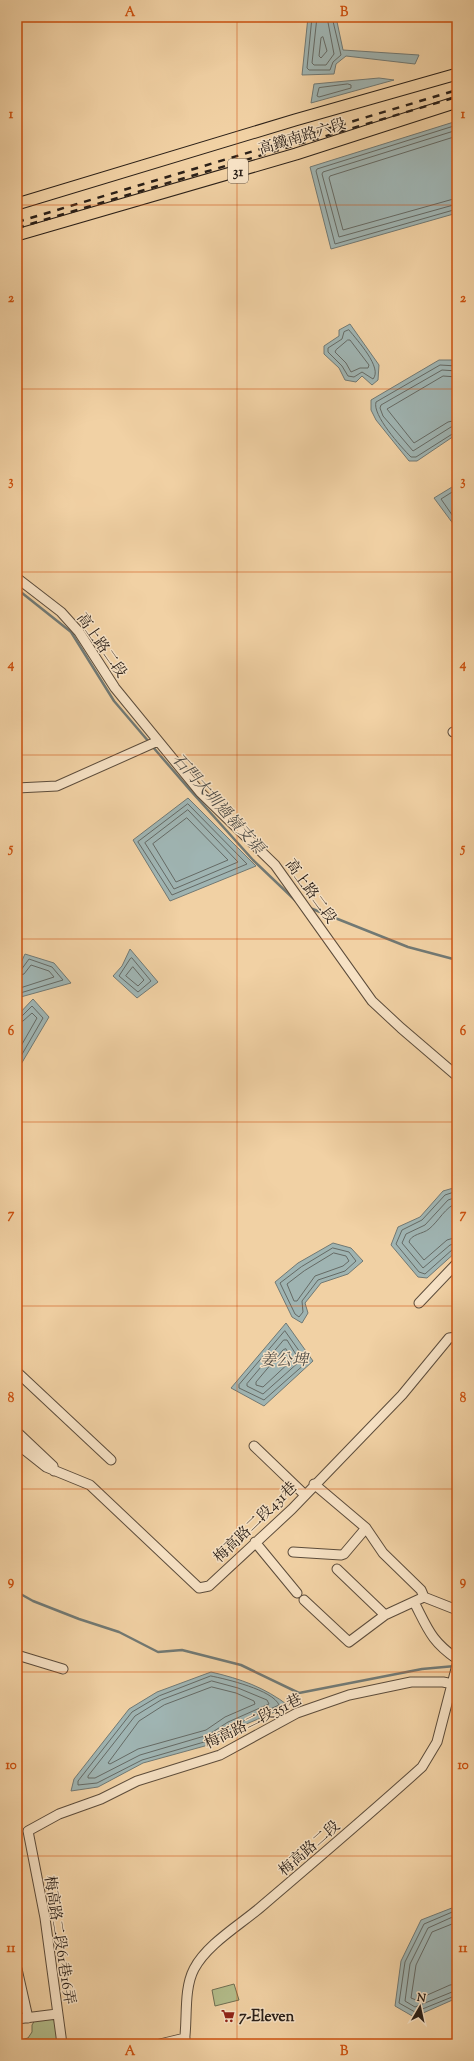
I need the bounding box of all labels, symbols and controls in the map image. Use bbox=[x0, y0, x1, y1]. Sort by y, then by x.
text: A bbox=[125, 4, 136, 22]
text: B bbox=[340, 4, 349, 22]
text: 1 bbox=[9, 106, 14, 124]
text: 1 bbox=[461, 106, 466, 124]
street label: 高鐵南路六段 bbox=[256, 114, 349, 161]
road number: 31 bbox=[228, 159, 248, 183]
text: 2 bbox=[8, 290, 15, 308]
text: 2 bbox=[460, 290, 467, 308]
text: 3 bbox=[8, 473, 14, 491]
text: 3 bbox=[460, 473, 466, 491]
street label: 高上路二段 bbox=[71, 609, 131, 683]
text: 4 bbox=[7, 656, 15, 674]
text: 4 bbox=[459, 656, 467, 674]
water label: 石門大圳過嶺支渠 bbox=[166, 749, 270, 861]
text: 5 bbox=[8, 840, 14, 858]
text: 5 bbox=[460, 840, 466, 858]
street label: 高上路二段 bbox=[279, 855, 340, 928]
text: 6 bbox=[8, 1023, 15, 1041]
text: 6 bbox=[460, 1023, 467, 1041]
text: 7 bbox=[8, 1206, 15, 1224]
text: 7 bbox=[460, 1206, 467, 1224]
water label: 姜公埤 bbox=[260, 1350, 310, 1373]
text: 8 bbox=[8, 1390, 15, 1408]
text: 8 bbox=[460, 1390, 467, 1408]
street label: 梅高路二段431巷 bbox=[210, 1478, 302, 1568]
text: 9 bbox=[8, 1573, 15, 1591]
text: 9 bbox=[460, 1573, 467, 1591]
street label: 梅高路二段351巷 bbox=[201, 1690, 306, 1755]
text: 10 bbox=[5, 1757, 17, 1775]
text: 10 bbox=[457, 1757, 469, 1775]
street label: 梅高路二段 bbox=[275, 1817, 345, 1882]
street label: 梅高路二段61巷16弄 bbox=[38, 1874, 79, 2006]
text: 11 bbox=[7, 1940, 16, 1958]
text: 11 bbox=[459, 1940, 468, 1958]
north arrow bbox=[400, 1987, 440, 2027]
text: N bbox=[415, 1989, 427, 2007]
place label: 7-Eleven bbox=[239, 2007, 295, 2028]
supermarket icon: 7-Eleven bbox=[220, 2008, 236, 2024]
text: A bbox=[125, 2043, 136, 2061]
text: B bbox=[340, 2043, 349, 2061]

